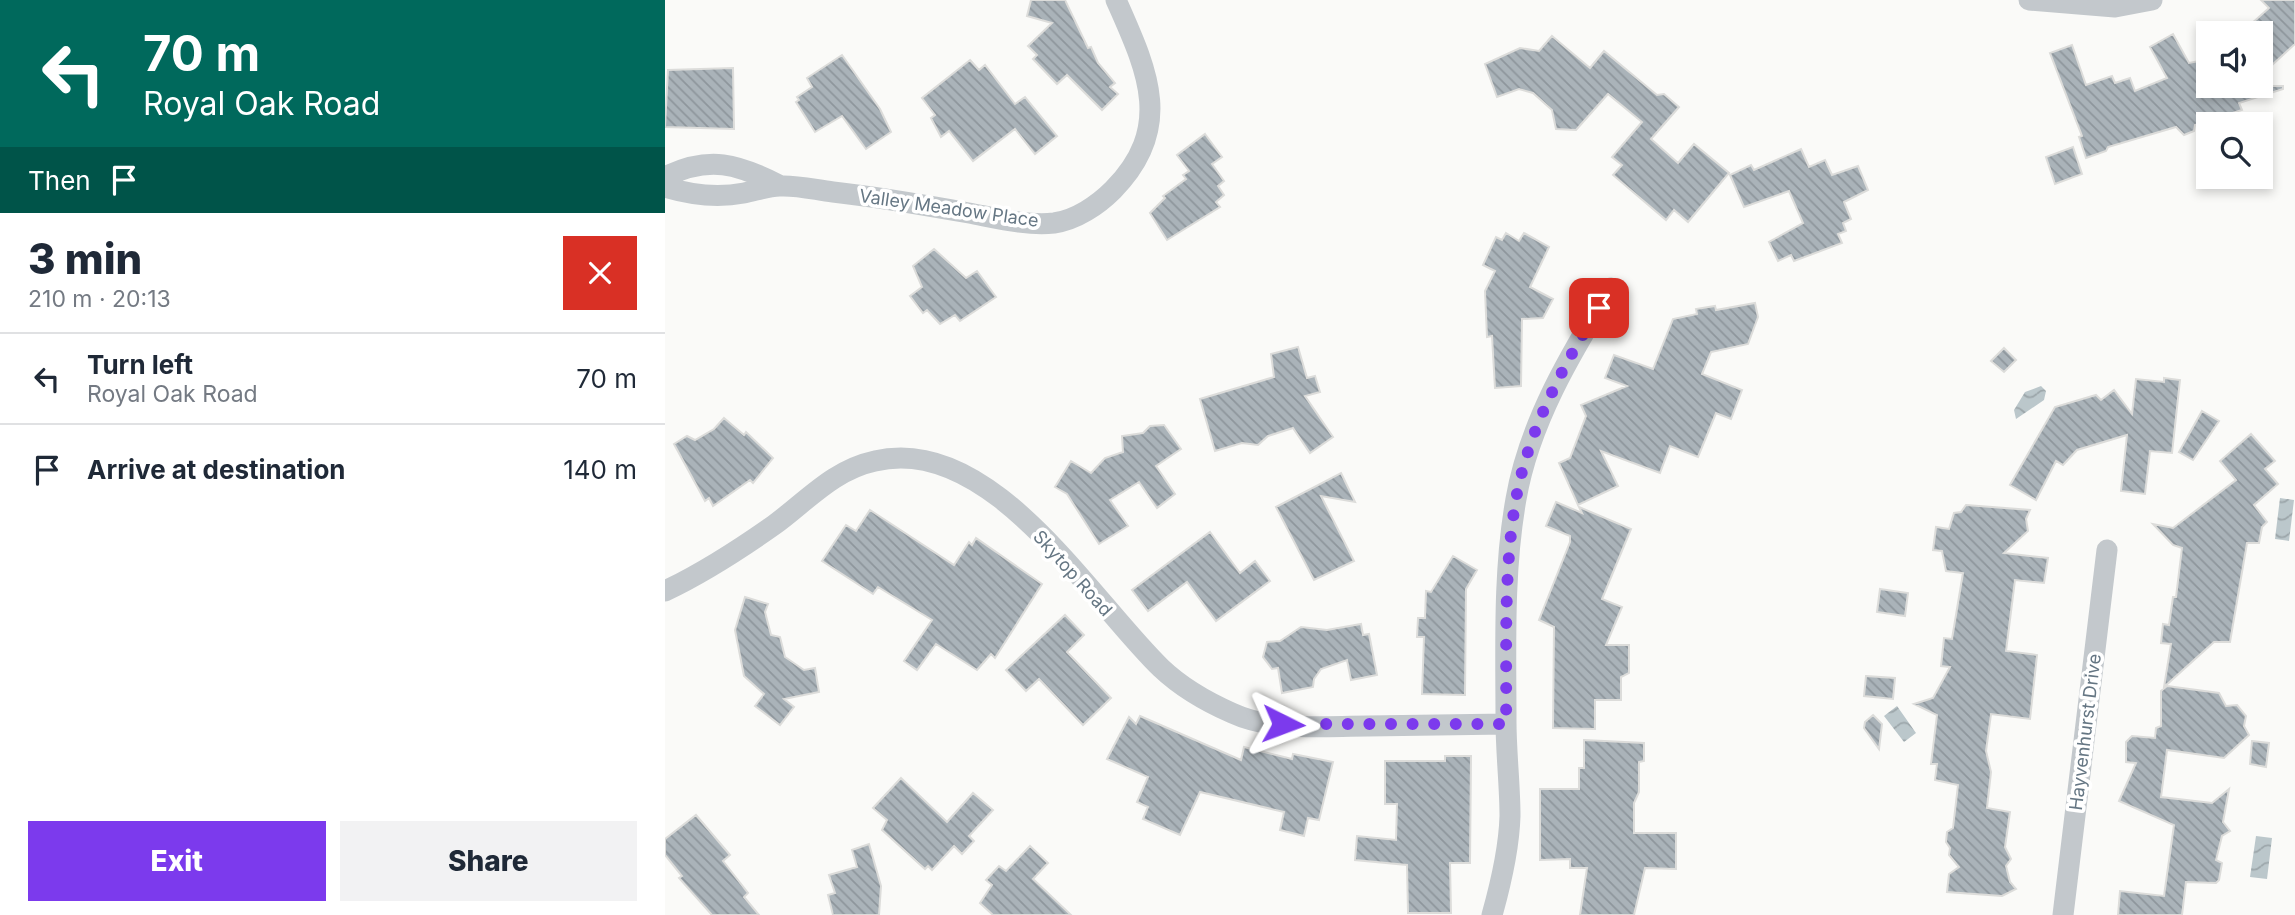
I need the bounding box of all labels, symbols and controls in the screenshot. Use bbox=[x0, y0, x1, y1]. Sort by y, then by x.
map controls bbox=[2196, 21, 2273, 189]
button: sound bbox=[2196, 21, 2273, 98]
text: 70 m bbox=[143, 24, 260, 83]
icon: left bbox=[28, 28, 119, 119]
text: Royal Oak Road bbox=[143, 84, 380, 123]
button: search bbox=[2196, 112, 2273, 189]
icon: arrive bbox=[105, 161, 143, 199]
text: Then bbox=[28, 165, 91, 196]
street label: Valley Meadow Place bbox=[858, 185, 1040, 231]
text: 3 min bbox=[28, 233, 142, 284]
button: close bbox=[563, 236, 637, 310]
pin bbox=[1569, 278, 1629, 338]
text: 210 m · 20:13 bbox=[28, 285, 171, 313]
icon: arrive bbox=[1580, 289, 1618, 327]
text: Turn left bbox=[87, 349, 193, 380]
icon: left bbox=[28, 360, 66, 398]
text: 70 m bbox=[576, 363, 637, 394]
text: Royal Oak Road bbox=[87, 380, 258, 408]
icon: arrive bbox=[28, 451, 66, 489]
text: Arrive at destination bbox=[87, 454, 346, 485]
text: 140 m bbox=[563, 454, 637, 485]
street label: Skytop Road bbox=[1029, 526, 1117, 620]
street label: Hayvenhurst Drive bbox=[2065, 653, 2105, 811]
position arrow bbox=[1246, 687, 1320, 761]
button: Exit bbox=[28, 821, 326, 901]
button: Share bbox=[340, 821, 637, 901]

